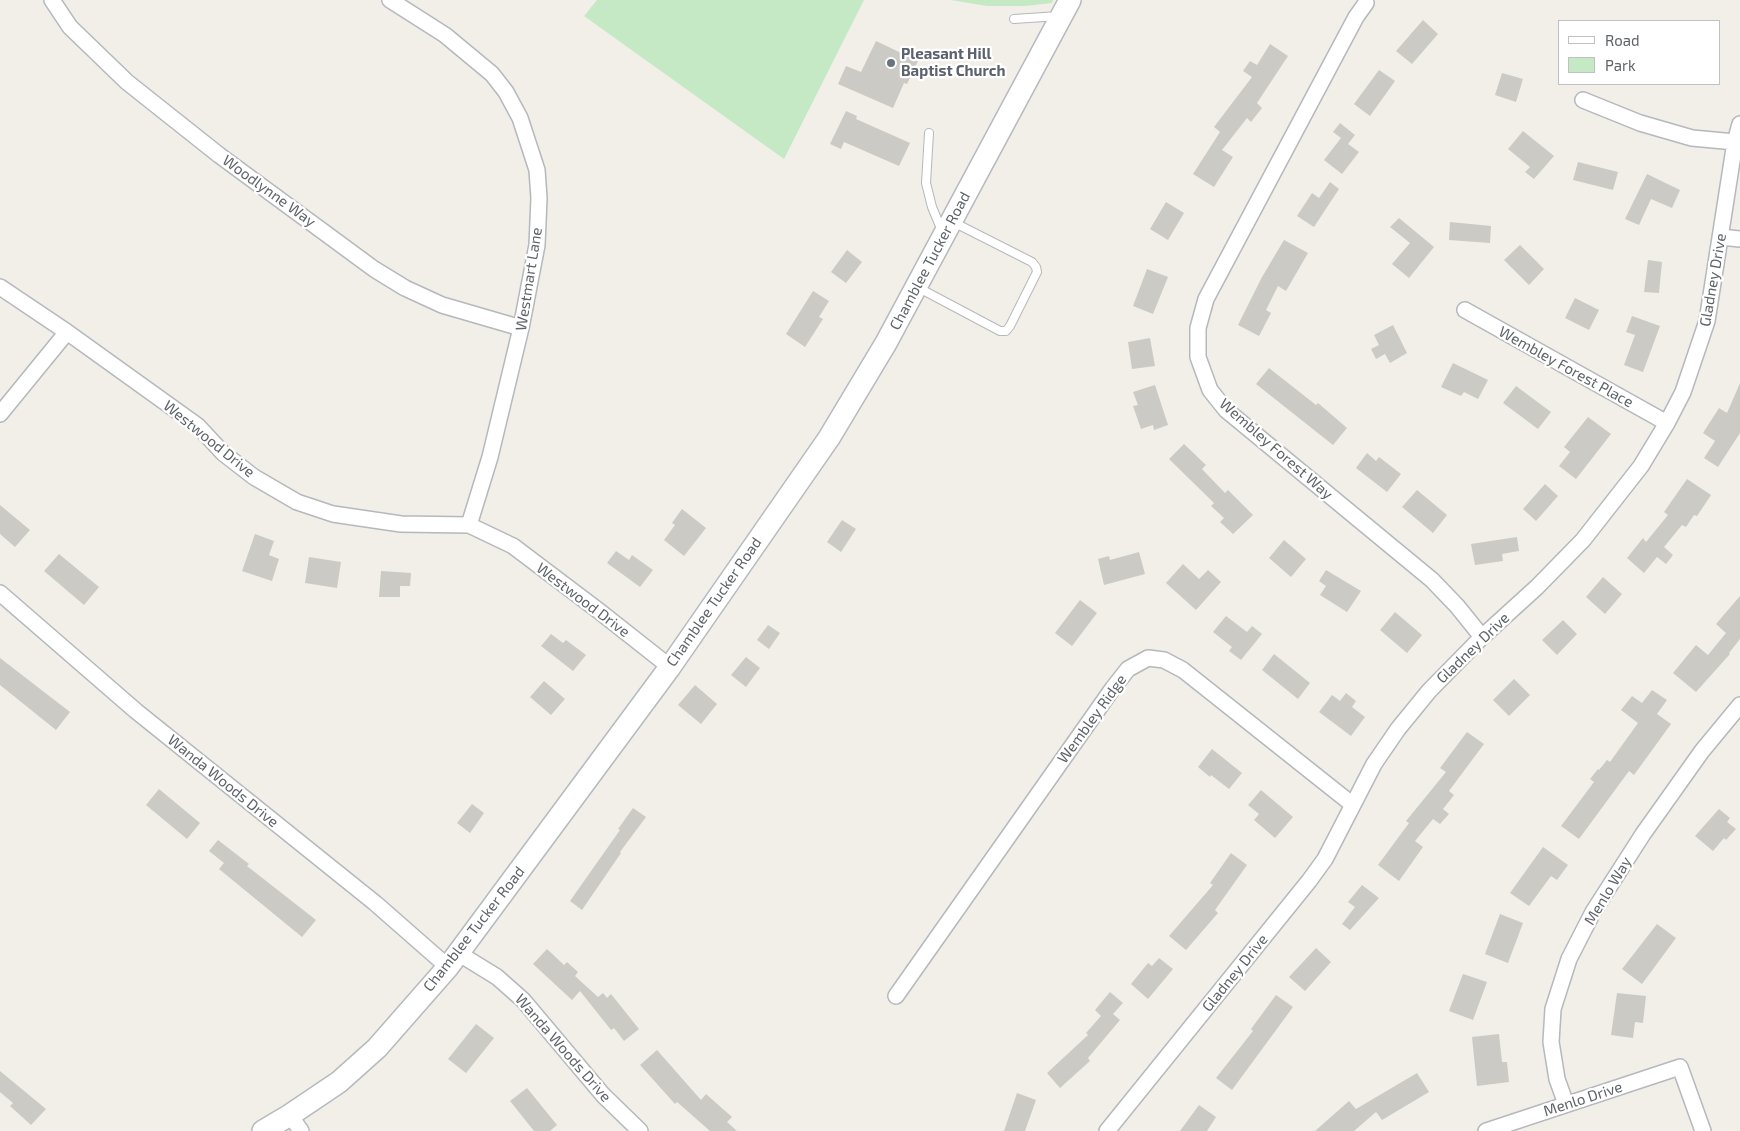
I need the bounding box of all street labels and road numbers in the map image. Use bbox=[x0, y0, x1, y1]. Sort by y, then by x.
street label: Woodlynne Way bbox=[219, 151, 319, 231]
street label: Chamblee Tucker Road bbox=[886, 189, 974, 333]
street label: Westmart Lane bbox=[512, 226, 546, 332]
street label: Gladney Drive bbox=[1696, 232, 1730, 328]
street label: Wembley Forest Place bbox=[1496, 322, 1636, 412]
street label: Wembley Forest Way bbox=[1216, 395, 1336, 503]
street label: Westwood Drive bbox=[160, 397, 258, 481]
street label: Chamblee Tucker Road bbox=[663, 534, 765, 670]
street label: Westwood Drive bbox=[533, 559, 633, 641]
street label: Gladney Drive bbox=[1433, 609, 1513, 687]
street label: Wembley Ridge bbox=[1054, 671, 1130, 767]
street label: Wanda Woods Drive bbox=[164, 731, 282, 831]
street label: Menlo Way bbox=[1581, 854, 1635, 928]
street label: Chamblee Tucker Road bbox=[420, 863, 528, 995]
street label: Gladney Drive bbox=[1198, 931, 1272, 1015]
street label: Wanda Woods Drive bbox=[511, 990, 615, 1106]
street label: Menlo Drive bbox=[1541, 1078, 1625, 1120]

